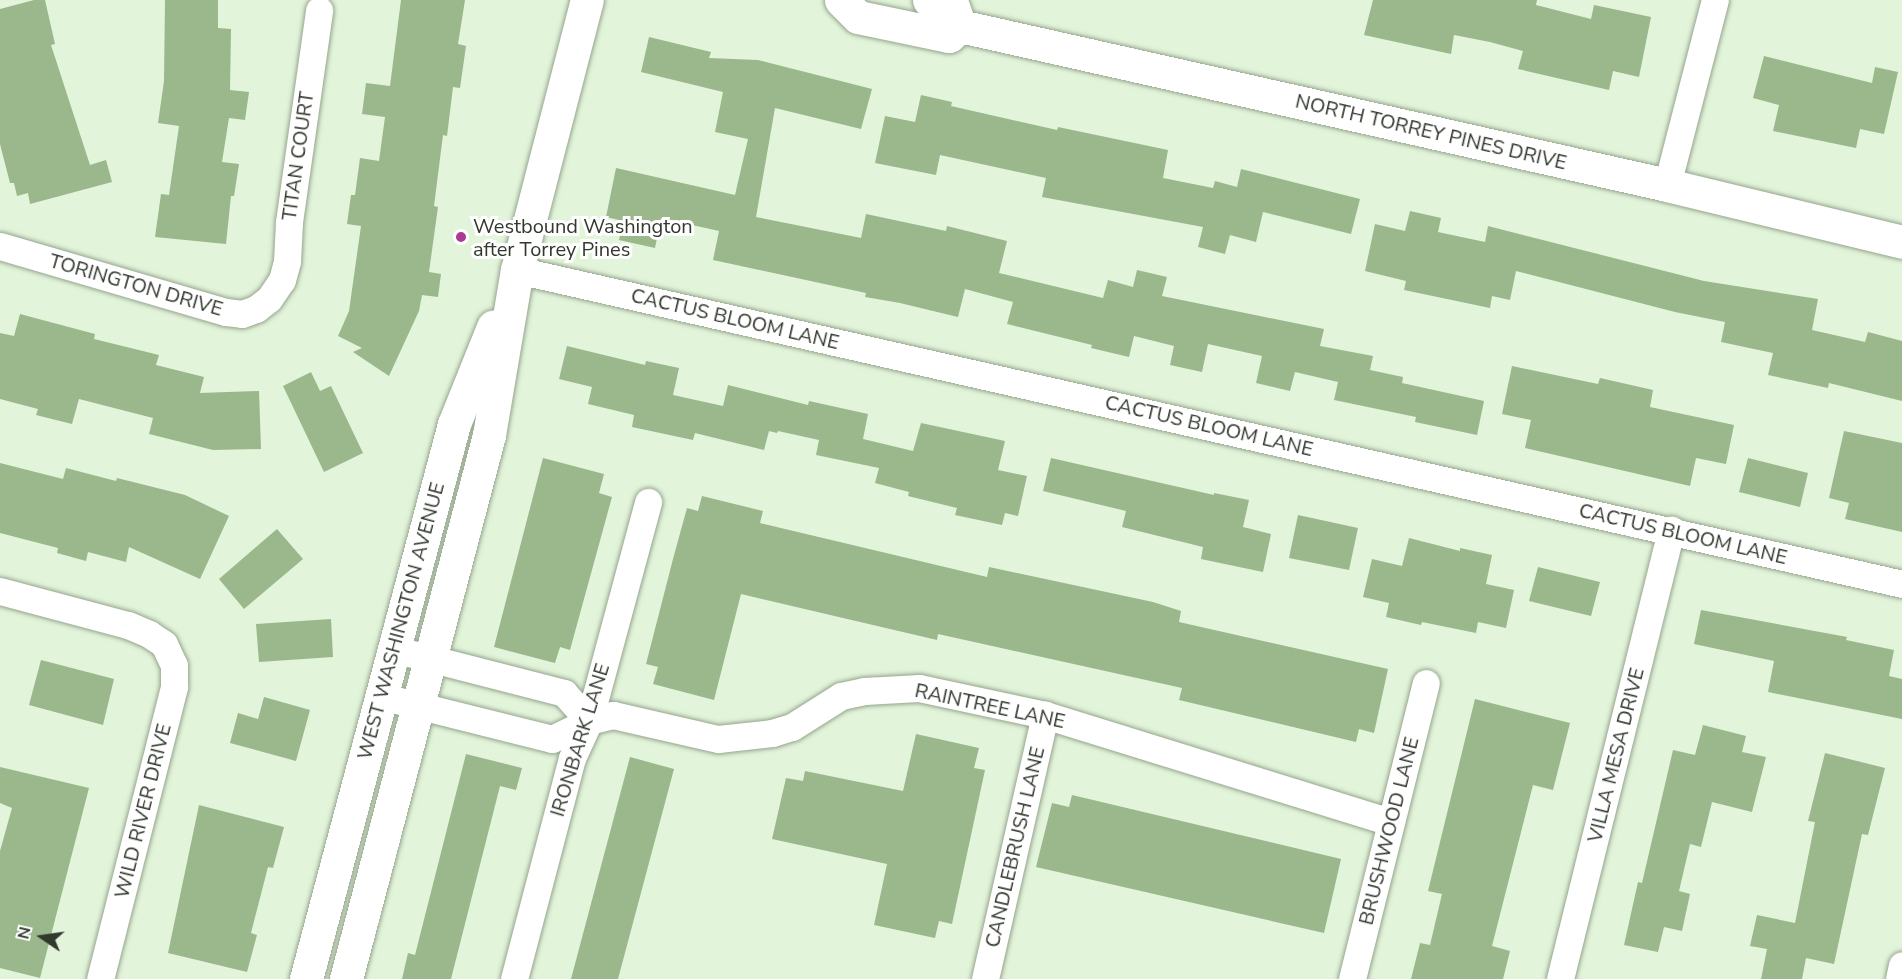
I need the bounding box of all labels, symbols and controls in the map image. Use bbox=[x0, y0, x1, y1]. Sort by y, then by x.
street label: NORTH TORREY PINES DRIVE bbox=[1293, 89, 1569, 175]
street label: TITAN COURT bbox=[277, 90, 319, 222]
place label: Westbound Washington after Torrey Pines bbox=[473, 214, 693, 261]
marker: Westbound Washington after Torrey Pines bbox=[454, 230, 468, 244]
street label: TORINGTON DRIVE bbox=[47, 249, 225, 321]
street label: CACTUS BLOOM LANE bbox=[629, 283, 841, 355]
street label: CACTUS BLOOM LANE bbox=[1103, 390, 1315, 462]
street label: WEST WASHINGTON AVENUE bbox=[352, 480, 450, 762]
street label: CACTUS BLOOM LANE bbox=[1577, 498, 1789, 570]
street label: IRONBARK LANE bbox=[545, 660, 615, 820]
street label: VILLA MESA DRIVE bbox=[1583, 665, 1649, 845]
street label: RAINTREE LANE bbox=[913, 678, 1067, 734]
street label: WILD RIVER DRIVE bbox=[110, 721, 176, 901]
street label: BRUSHWOOD LANE bbox=[1354, 735, 1424, 927]
street label: CANDLEBRUSH LANE bbox=[980, 744, 1050, 950]
north arrow bbox=[12, 907, 72, 967]
text: N bbox=[12, 925, 37, 941]

